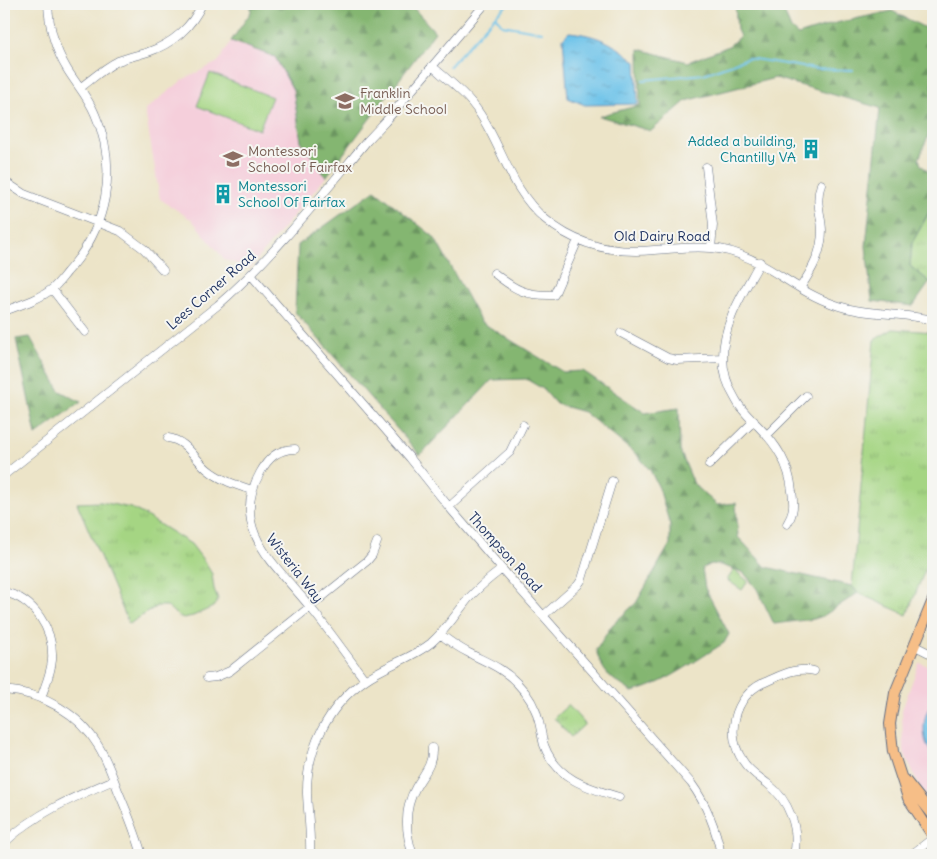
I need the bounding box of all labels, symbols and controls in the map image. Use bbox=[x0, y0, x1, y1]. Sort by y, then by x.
place label: Franklin Middle School bbox=[360, 84, 447, 118]
school or university icon: Franklin Middle School bbox=[334, 90, 356, 112]
place label: Added a building, Chantilly VA bbox=[688, 132, 796, 166]
building icon: Added a building, Chantilly VA bbox=[800, 138, 822, 160]
place label: Montessori School of Fairfax bbox=[248, 142, 352, 176]
school or university icon: Montessori School of Fairfax bbox=[222, 148, 244, 170]
place label: Montessori School Of Fairfax bbox=[238, 177, 345, 211]
building icon: Montessori School Of Fairfax bbox=[212, 183, 234, 205]
street label: Old Dairy Road bbox=[614, 227, 710, 245]
street label: Lees Corner Road bbox=[163, 246, 259, 334]
street label: Thompson Road bbox=[464, 508, 546, 596]
street label: Wisteria Way bbox=[262, 530, 328, 606]

